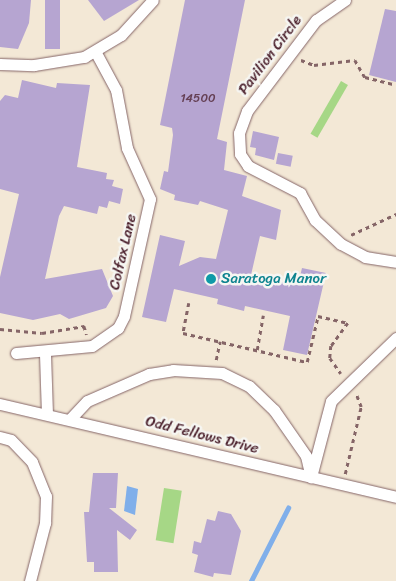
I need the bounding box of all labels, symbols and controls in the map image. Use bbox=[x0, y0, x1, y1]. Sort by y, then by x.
street label: Pavilion Circle bbox=[234, 12, 306, 98]
house number: 14500 bbox=[180, 92, 216, 106]
street label: Colfax Lane bbox=[106, 212, 140, 292]
place label: Saratoga Manor bbox=[221, 270, 326, 288]
marker: Saratoga Manor bbox=[205, 273, 217, 285]
street label: Odd Fellows Drive bbox=[143, 412, 261, 458]

